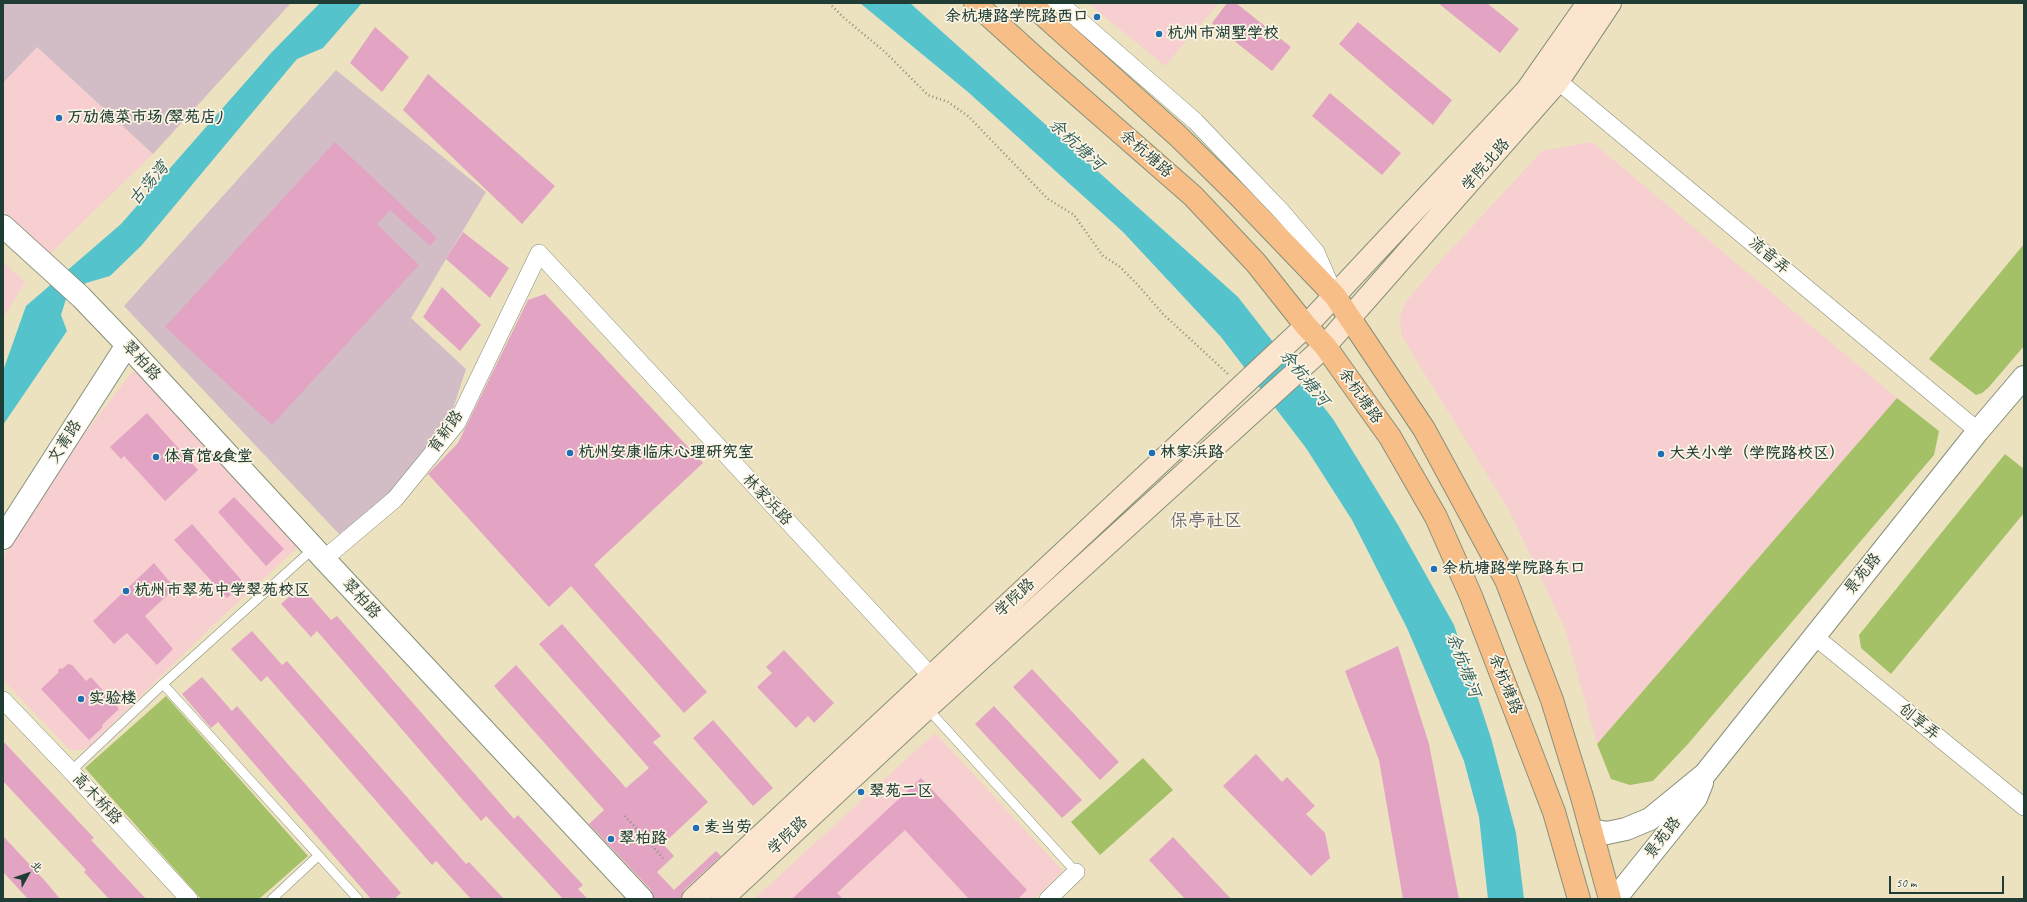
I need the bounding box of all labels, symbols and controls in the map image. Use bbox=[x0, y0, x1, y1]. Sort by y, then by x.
place label: 余杭塘路学院路西口 bbox=[945, 7, 1089, 27]
marker: 余杭塘路学院路西口 bbox=[1092, 12, 1102, 22]
place label: 杭州市湖墅学校 bbox=[1167, 24, 1279, 44]
marker: 杭州市湖墅学校 bbox=[1154, 29, 1164, 39]
place label: 万劢德菜巿场(翠苑店) bbox=[67, 108, 222, 128]
marker: 万劢德菜巿场(翠苑店) bbox=[54, 113, 64, 123]
water label: 余杭塘河 bbox=[1044, 114, 1108, 176]
street label: 余杭塘路 bbox=[1116, 126, 1176, 182]
street label: 学院北路 bbox=[1458, 135, 1514, 195]
water label: 古荡湾 bbox=[125, 158, 173, 210]
street label: 流音弄 bbox=[1744, 233, 1794, 279]
street label: 翠柏路 bbox=[118, 337, 164, 385]
water label: 余杭塘河 bbox=[1275, 345, 1333, 411]
street label: 余杭塘路 bbox=[1334, 364, 1386, 428]
street label: 育新路 bbox=[424, 407, 468, 457]
street label: 文菁路 bbox=[44, 417, 86, 467]
place label: 杭州安康临床心理研究室 bbox=[578, 443, 754, 463]
place label: 林家浜路 bbox=[1160, 443, 1224, 463]
place label: 大关小学（学院路校区） bbox=[1669, 444, 1845, 464]
place label: 体育馆&食堂 bbox=[164, 447, 253, 467]
marker: 杭州安康临床心理研究室 bbox=[565, 448, 575, 458]
marker: 林家浜路 bbox=[1147, 448, 1157, 458]
marker: 大关小学（学院路校区） bbox=[1656, 449, 1666, 459]
marker: 体育馆&食堂 bbox=[151, 452, 161, 462]
street label: 林家浜路 bbox=[738, 470, 796, 530]
district label: 保亭社区 bbox=[1170, 510, 1242, 532]
street label: 景苑路 bbox=[1840, 549, 1886, 599]
place label: 余杭塘路学院路东口 bbox=[1442, 559, 1586, 579]
marker: 余杭塘路学院路东口 bbox=[1429, 564, 1439, 574]
street label: 翠柏路 bbox=[338, 575, 384, 623]
street label: 学院路 bbox=[991, 575, 1039, 621]
place label: 杭州市翠苑中学翠苑校区 bbox=[134, 581, 310, 601]
marker: 杭州市翠苑中学翠苑校区 bbox=[121, 586, 131, 596]
water label: 余杭塘河 bbox=[1441, 630, 1485, 700]
street label: 余杭塘路 bbox=[1484, 651, 1526, 717]
place label: 实验楼 bbox=[89, 689, 137, 709]
marker: 实验楼 bbox=[76, 694, 86, 704]
street label: 创享弄 bbox=[1894, 699, 1944, 745]
street label: 高木桥路 bbox=[68, 769, 126, 829]
place label: 翠苑二区 bbox=[869, 782, 933, 802]
marker: 翠苑二区 bbox=[856, 787, 866, 797]
street label: 学院路 bbox=[764, 813, 812, 859]
street label: 景苑路 bbox=[1641, 813, 1685, 863]
place label: 麦当劳 bbox=[704, 818, 752, 838]
marker: 麦当劳 bbox=[691, 823, 701, 833]
place label: 翠柏路 bbox=[619, 829, 667, 849]
marker: 翠柏路 bbox=[606, 834, 616, 844]
north arrow bbox=[8, 854, 48, 894]
text: 北 bbox=[28, 858, 46, 875]
scale bar bbox=[1891, 868, 2006, 894]
text: 50 m bbox=[1896, 875, 1916, 891]

